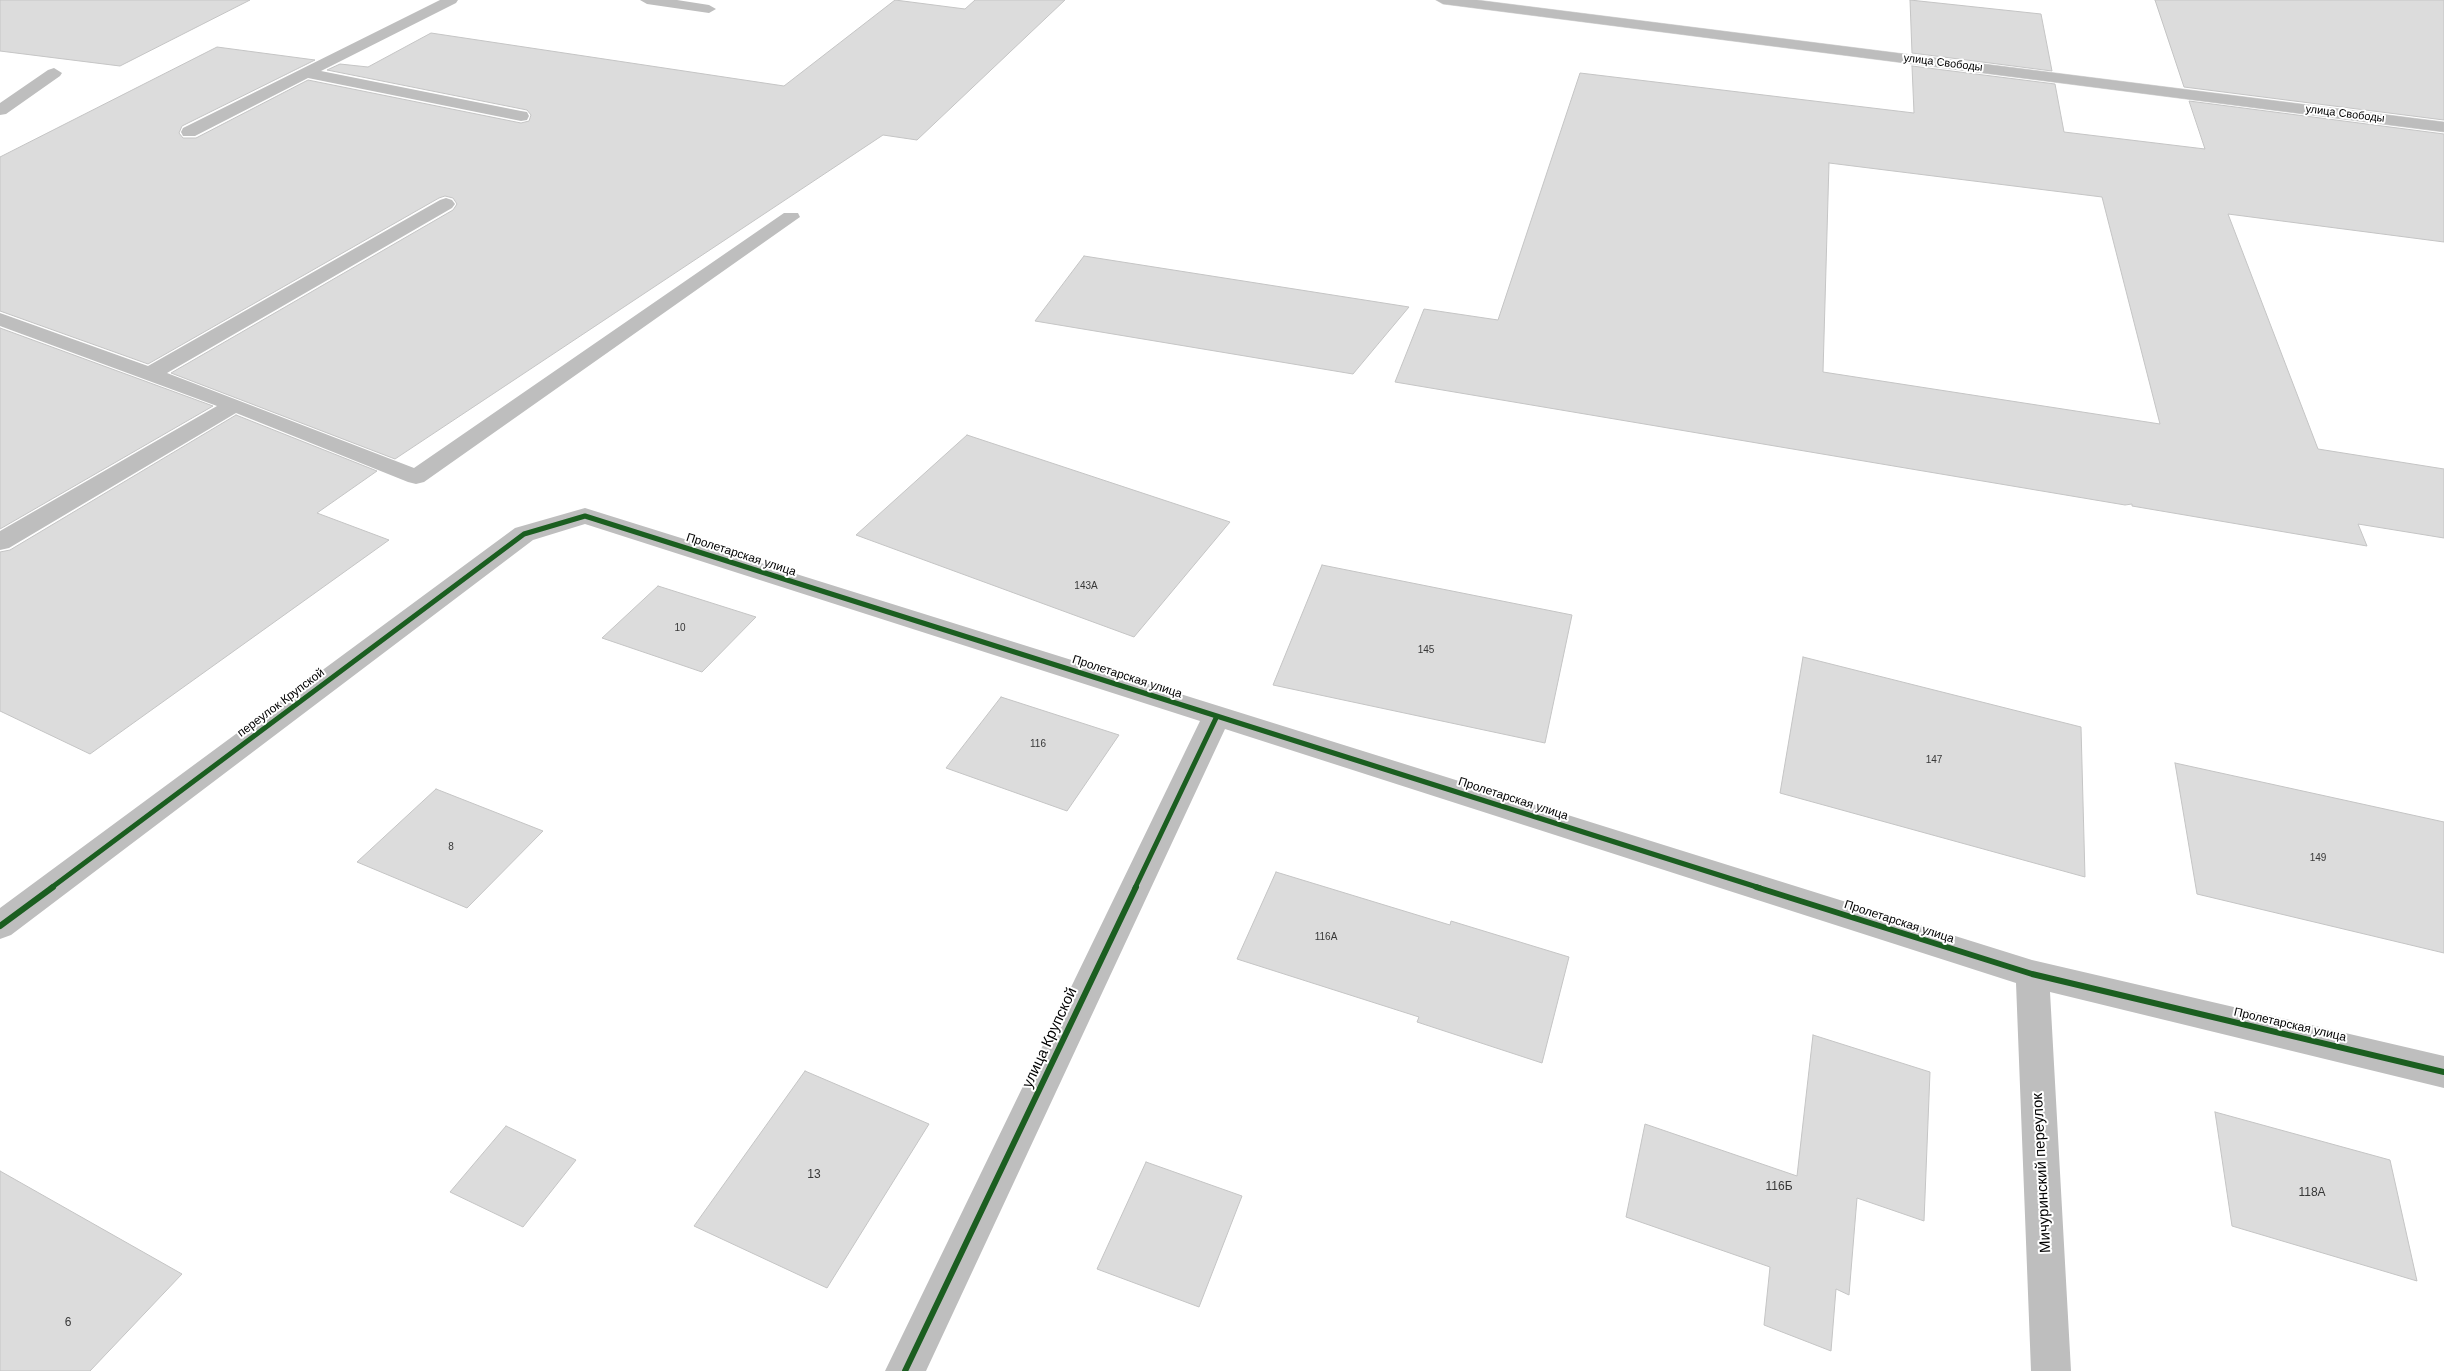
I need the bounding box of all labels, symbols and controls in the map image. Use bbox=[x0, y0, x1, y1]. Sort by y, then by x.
street label: улица Свободы bbox=[1903, 52, 1983, 74]
street label: улица Свободы bbox=[2305, 103, 2385, 125]
street label: Пролетарская улица bbox=[684, 530, 798, 580]
house number: 143А bbox=[1074, 580, 1098, 592]
house number: 10 bbox=[674, 622, 686, 634]
house number: 145 bbox=[1418, 644, 1434, 656]
street label: Пролетарская улица bbox=[1070, 652, 1184, 702]
street label: переулок Крупской bbox=[235, 666, 327, 740]
house number: 116 bbox=[1030, 738, 1046, 750]
house number: 147 bbox=[1926, 754, 1942, 766]
street label: Пролетарская улица bbox=[1456, 774, 1570, 824]
house number: 8 bbox=[448, 841, 454, 853]
house number: 149 bbox=[2310, 852, 2326, 864]
street label: Пролетарская улица bbox=[1842, 897, 1956, 947]
house number: 116А bbox=[1315, 931, 1337, 943]
street label: улица Крупской bbox=[1019, 985, 1081, 1091]
street label: Пролетарская улица bbox=[2232, 1005, 2348, 1045]
street label: Мичуринский переулок bbox=[2029, 1093, 2055, 1253]
house number: 13 bbox=[807, 1168, 821, 1182]
house number: 116Б bbox=[1765, 1180, 1793, 1194]
house number: 118А bbox=[2298, 1186, 2326, 1200]
house number: 6 bbox=[65, 1316, 71, 1330]

